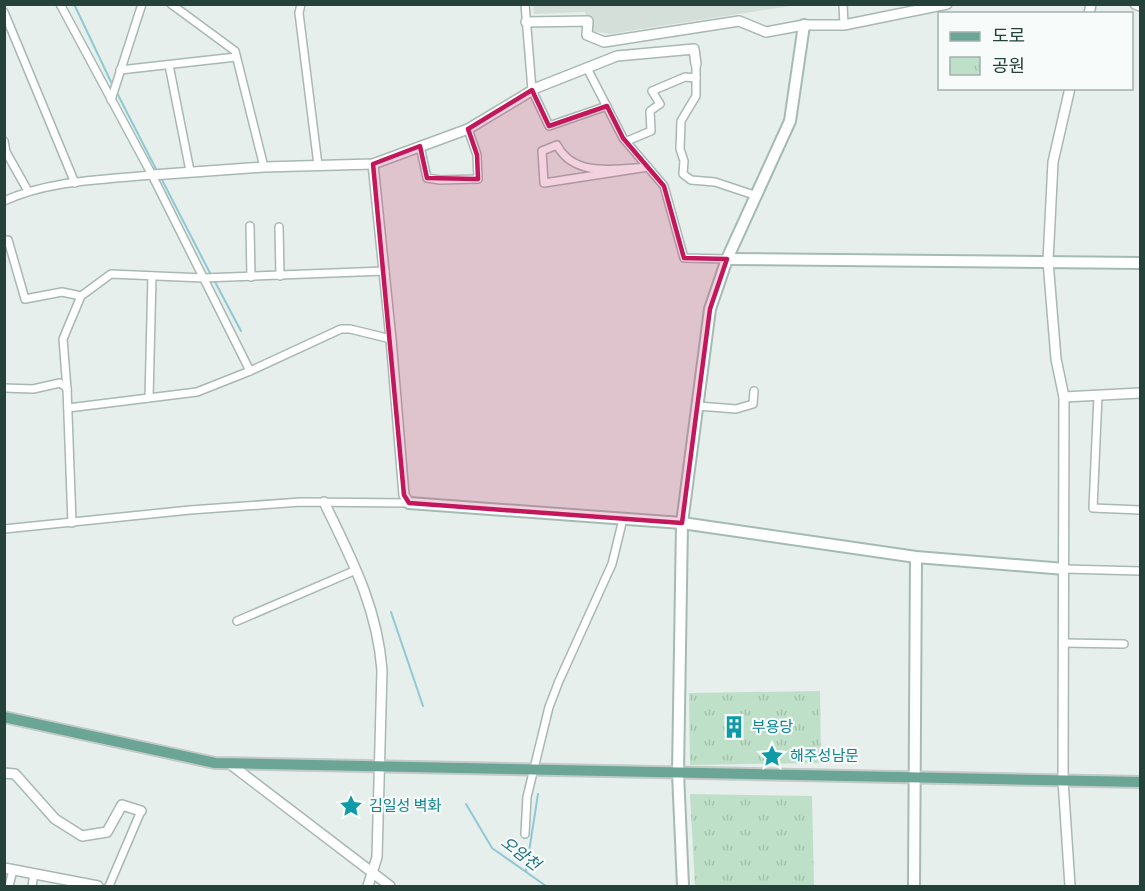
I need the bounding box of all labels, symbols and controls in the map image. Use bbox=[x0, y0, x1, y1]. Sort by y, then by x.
legend bbox=[938, 12, 1133, 90]
text: 도로 bbox=[992, 24, 1025, 47]
text: 공원 bbox=[992, 54, 1025, 77]
building icon: 부용당 bbox=[721, 714, 747, 740]
place label: 부용당 bbox=[752, 717, 794, 736]
place icon: 해주성남문 bbox=[759, 743, 785, 769]
place label: 해주성남문 bbox=[790, 746, 859, 765]
place icon: 김일성 벽화 bbox=[338, 793, 364, 819]
place label: 김일성 벽화 bbox=[369, 796, 441, 815]
water label: 오암천 bbox=[497, 832, 546, 876]

